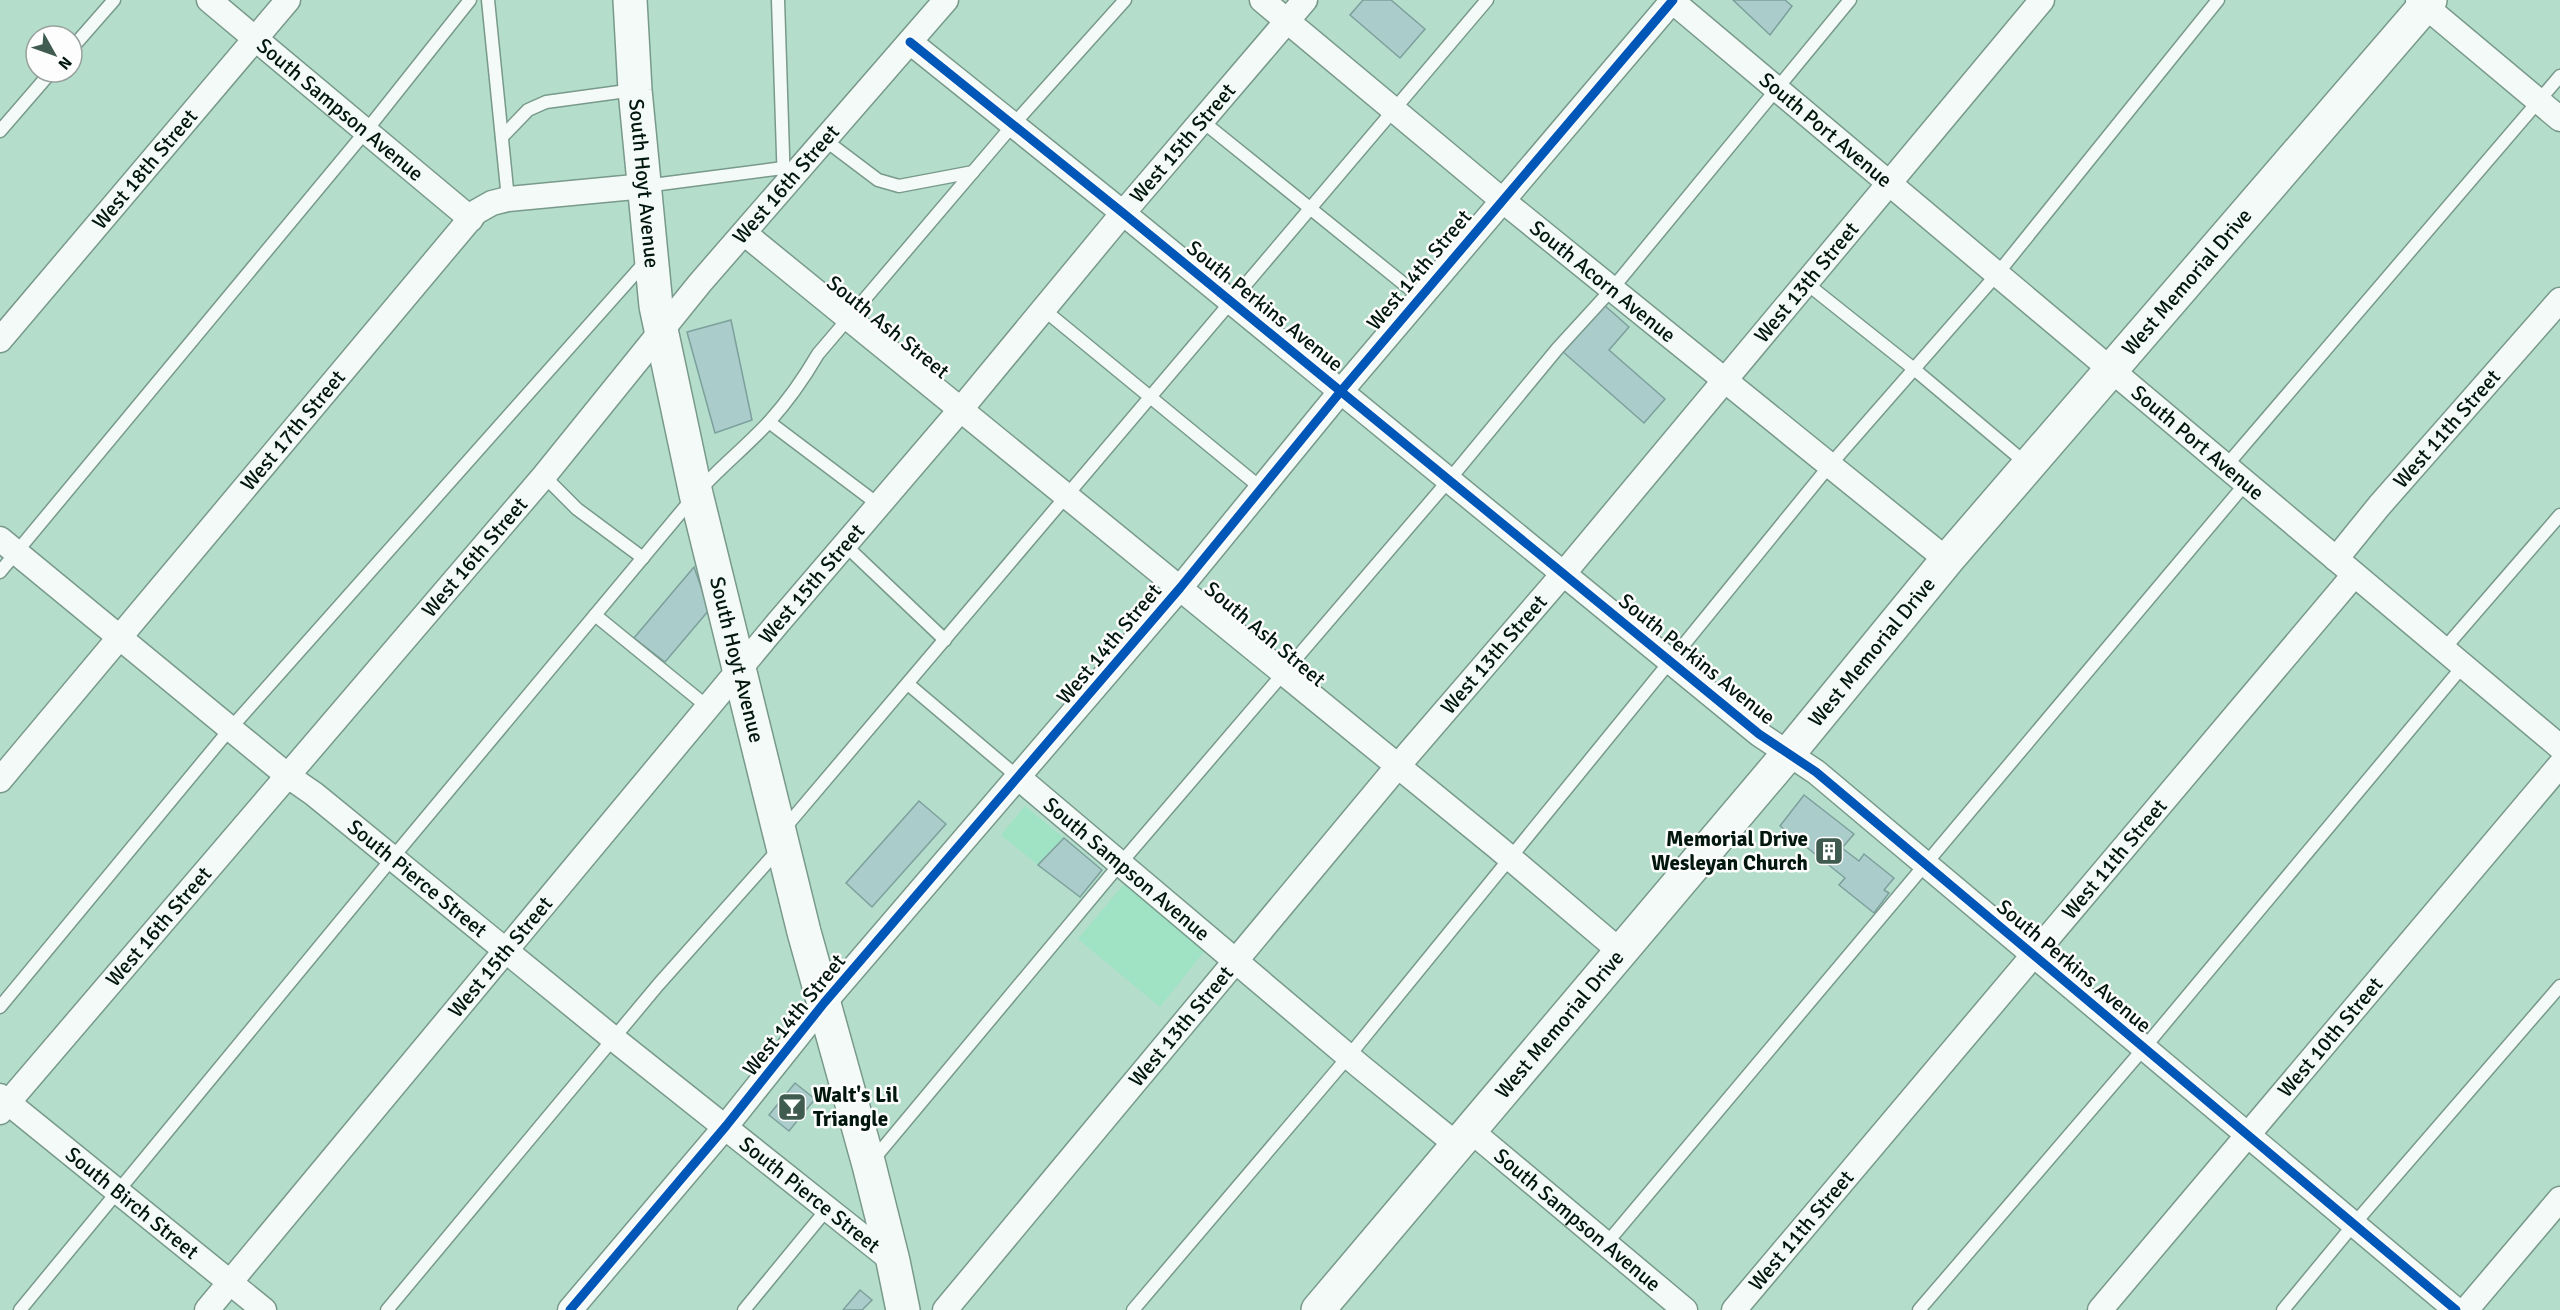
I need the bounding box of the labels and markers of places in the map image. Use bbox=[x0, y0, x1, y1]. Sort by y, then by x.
place label: Memorial Drive Wesleyan Church bbox=[1651, 826, 1808, 876]
building icon: Memorial Drive Wesleyan Church bbox=[1813, 835, 1845, 867]
place label: Walt's Lil Triangle bbox=[813, 1082, 899, 1132]
bar icon: Walt's Lil Triangle bbox=[776, 1091, 808, 1123]

